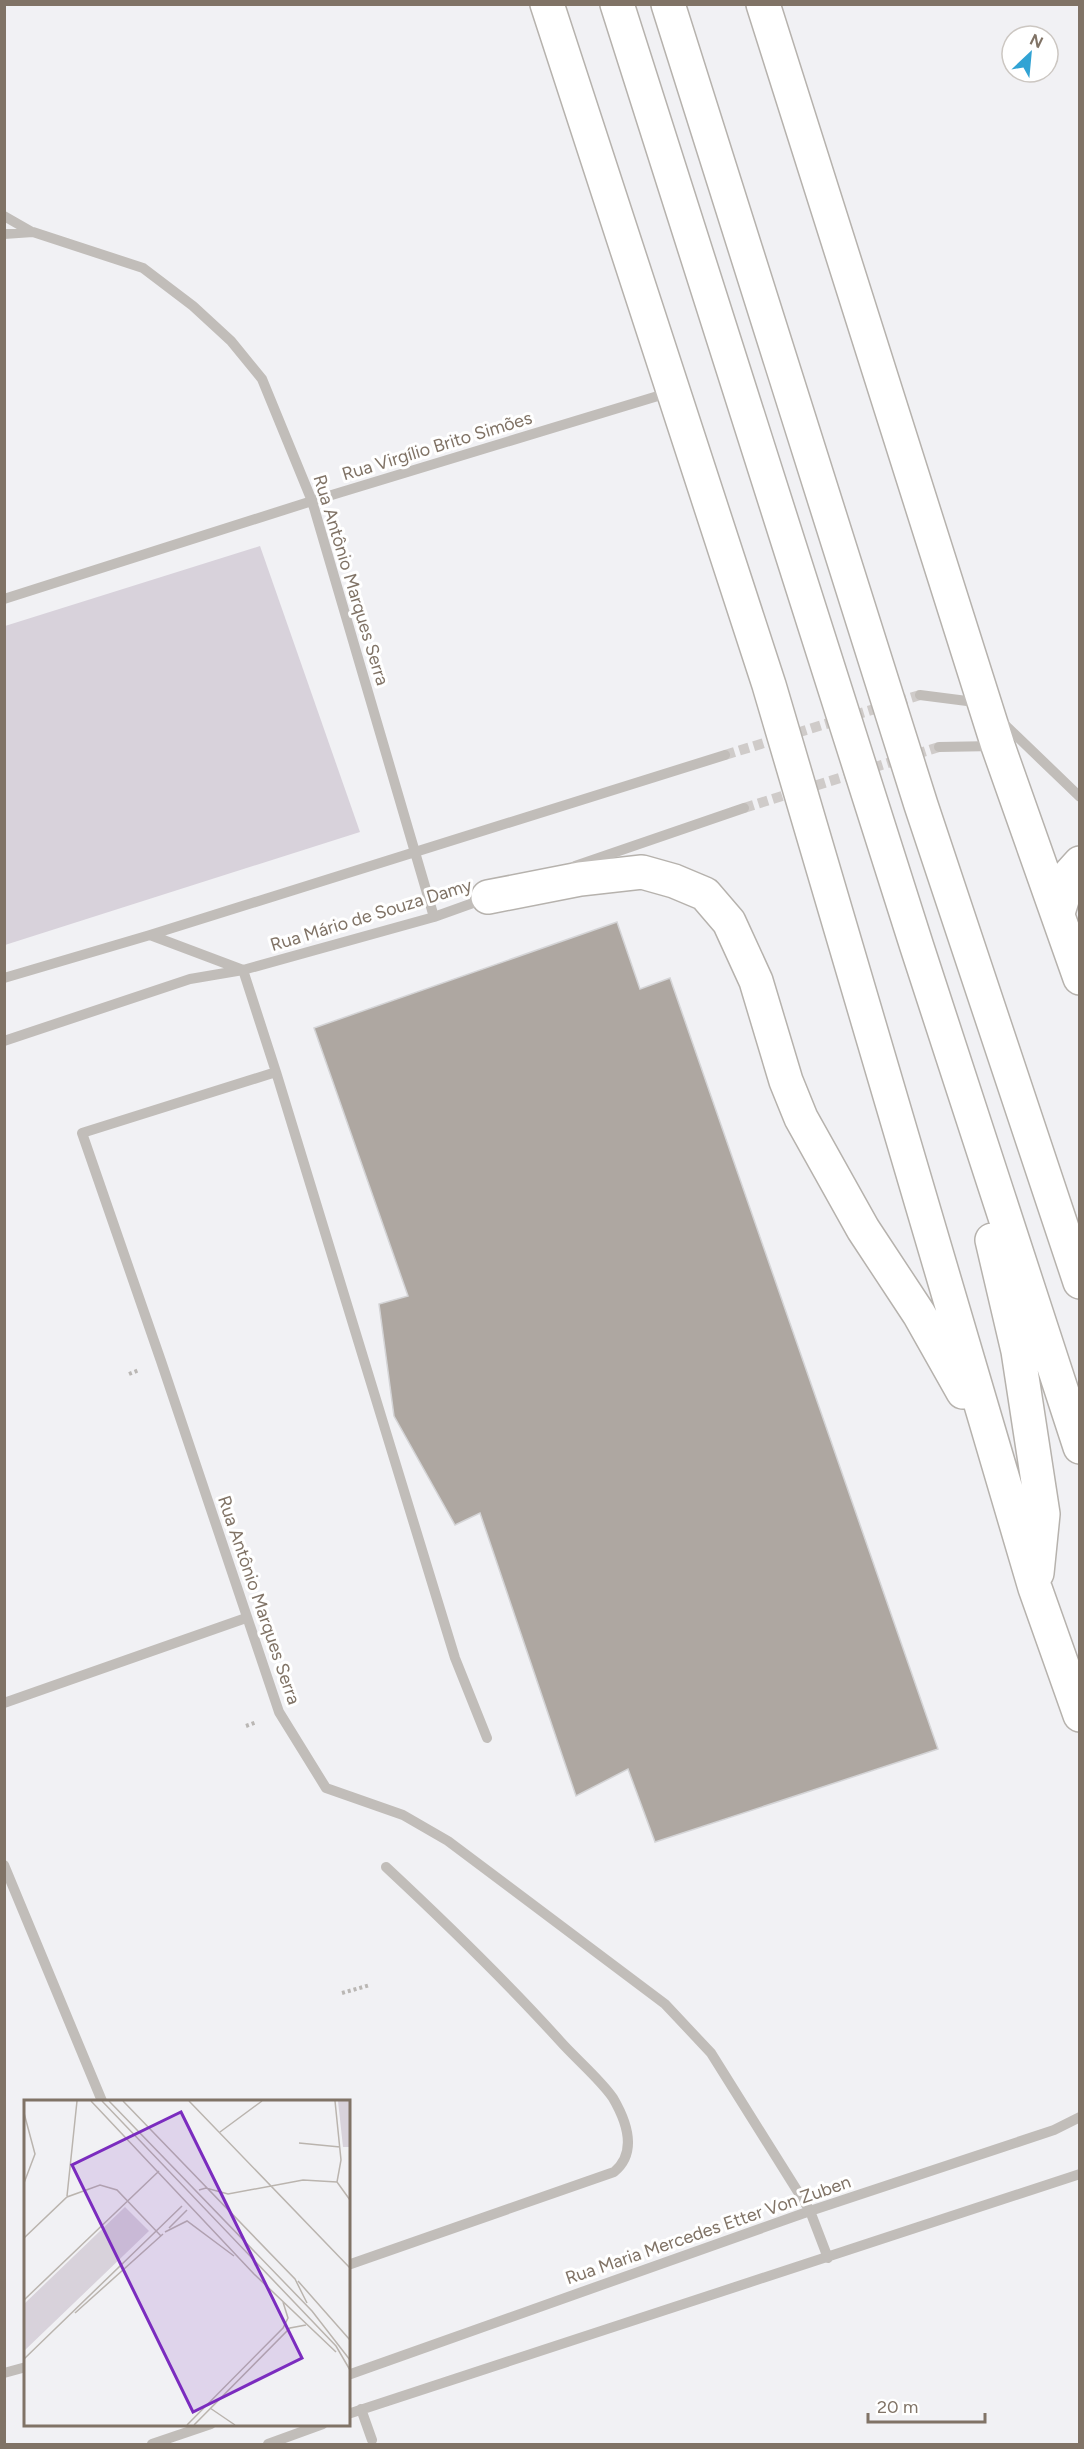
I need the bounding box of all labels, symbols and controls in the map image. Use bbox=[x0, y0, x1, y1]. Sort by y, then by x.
north arrow bbox=[1000, 24, 1060, 84]
text: N bbox=[1027, 30, 1046, 52]
street label: Rua Virgílio Brito Simões bbox=[339, 407, 535, 485]
street label: Rua Antônio Marques Serra bbox=[308, 472, 394, 688]
street label: Rua Mário de Souza Damy bbox=[268, 874, 475, 956]
street label: Rua Antônio Marques Serra bbox=[213, 1493, 305, 1707]
inset map bbox=[24, 2100, 350, 2425]
street label: Rua Maria Mercedes Etter Von Zuben bbox=[562, 2171, 854, 2289]
scale bar bbox=[868, 2386, 985, 2424]
text: 20 m bbox=[877, 2396, 918, 2418]

